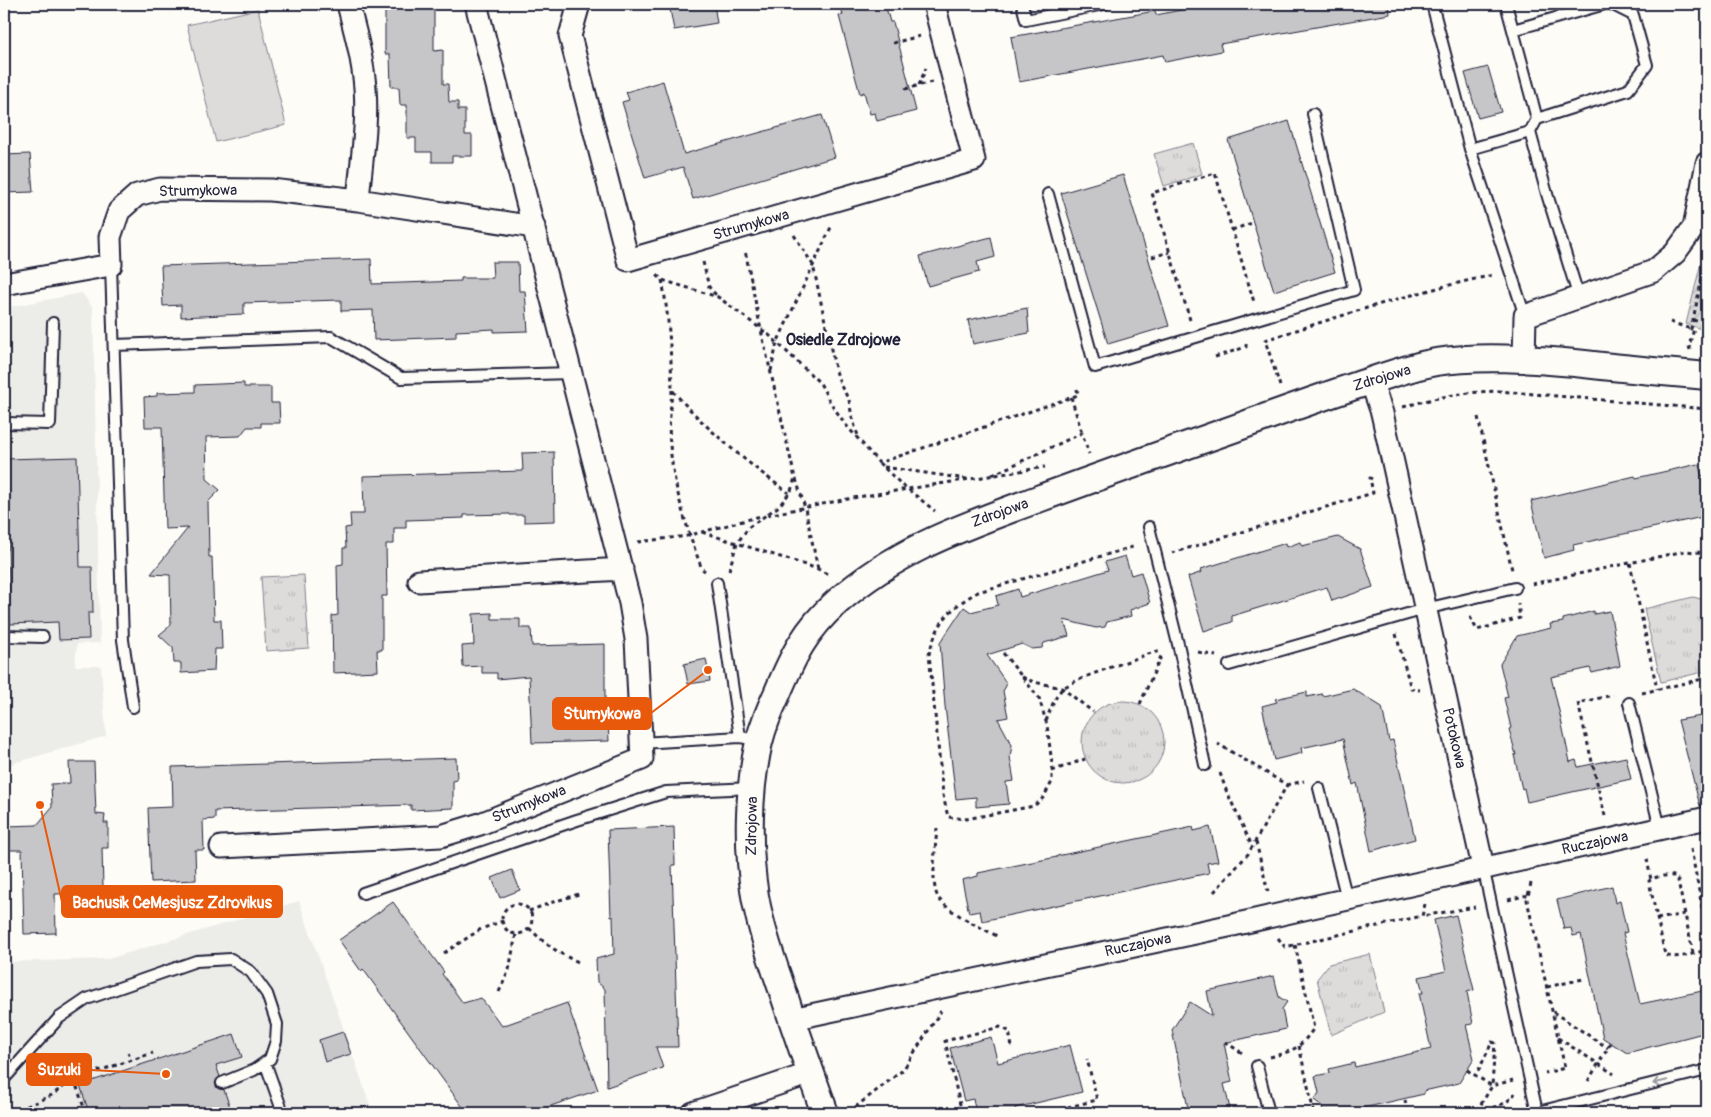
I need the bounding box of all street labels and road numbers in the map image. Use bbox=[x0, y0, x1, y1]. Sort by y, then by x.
street label: Strumykowa bbox=[159, 181, 237, 201]
street label: Strumykowa bbox=[711, 205, 791, 245]
street label: Zdrojowa bbox=[1351, 360, 1413, 396]
street label: Zdrojowa bbox=[969, 494, 1031, 532]
street label: Potokowa bbox=[1438, 706, 1470, 770]
street label: Strumykowa bbox=[489, 781, 569, 827]
street label: Zdrojowa bbox=[742, 796, 762, 856]
street label: Ruczajowa bbox=[1560, 827, 1630, 859]
street label: Ruczajowa bbox=[1103, 929, 1173, 961]

